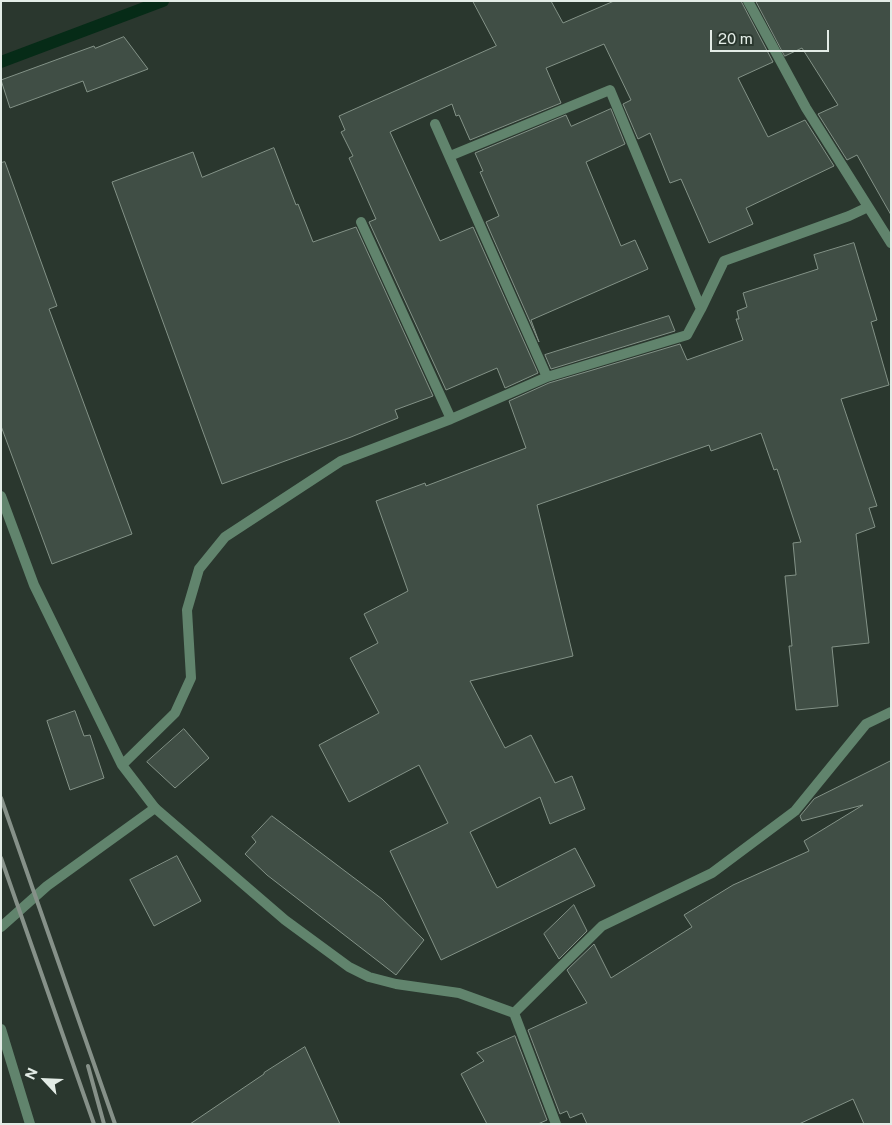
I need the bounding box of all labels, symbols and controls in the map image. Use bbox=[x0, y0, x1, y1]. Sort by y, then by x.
scale bar bbox=[712, 20, 831, 52]
text: 20 m bbox=[718, 30, 753, 47]
north arrow bbox=[20, 1055, 70, 1105]
text: N bbox=[22, 1065, 41, 1082]

